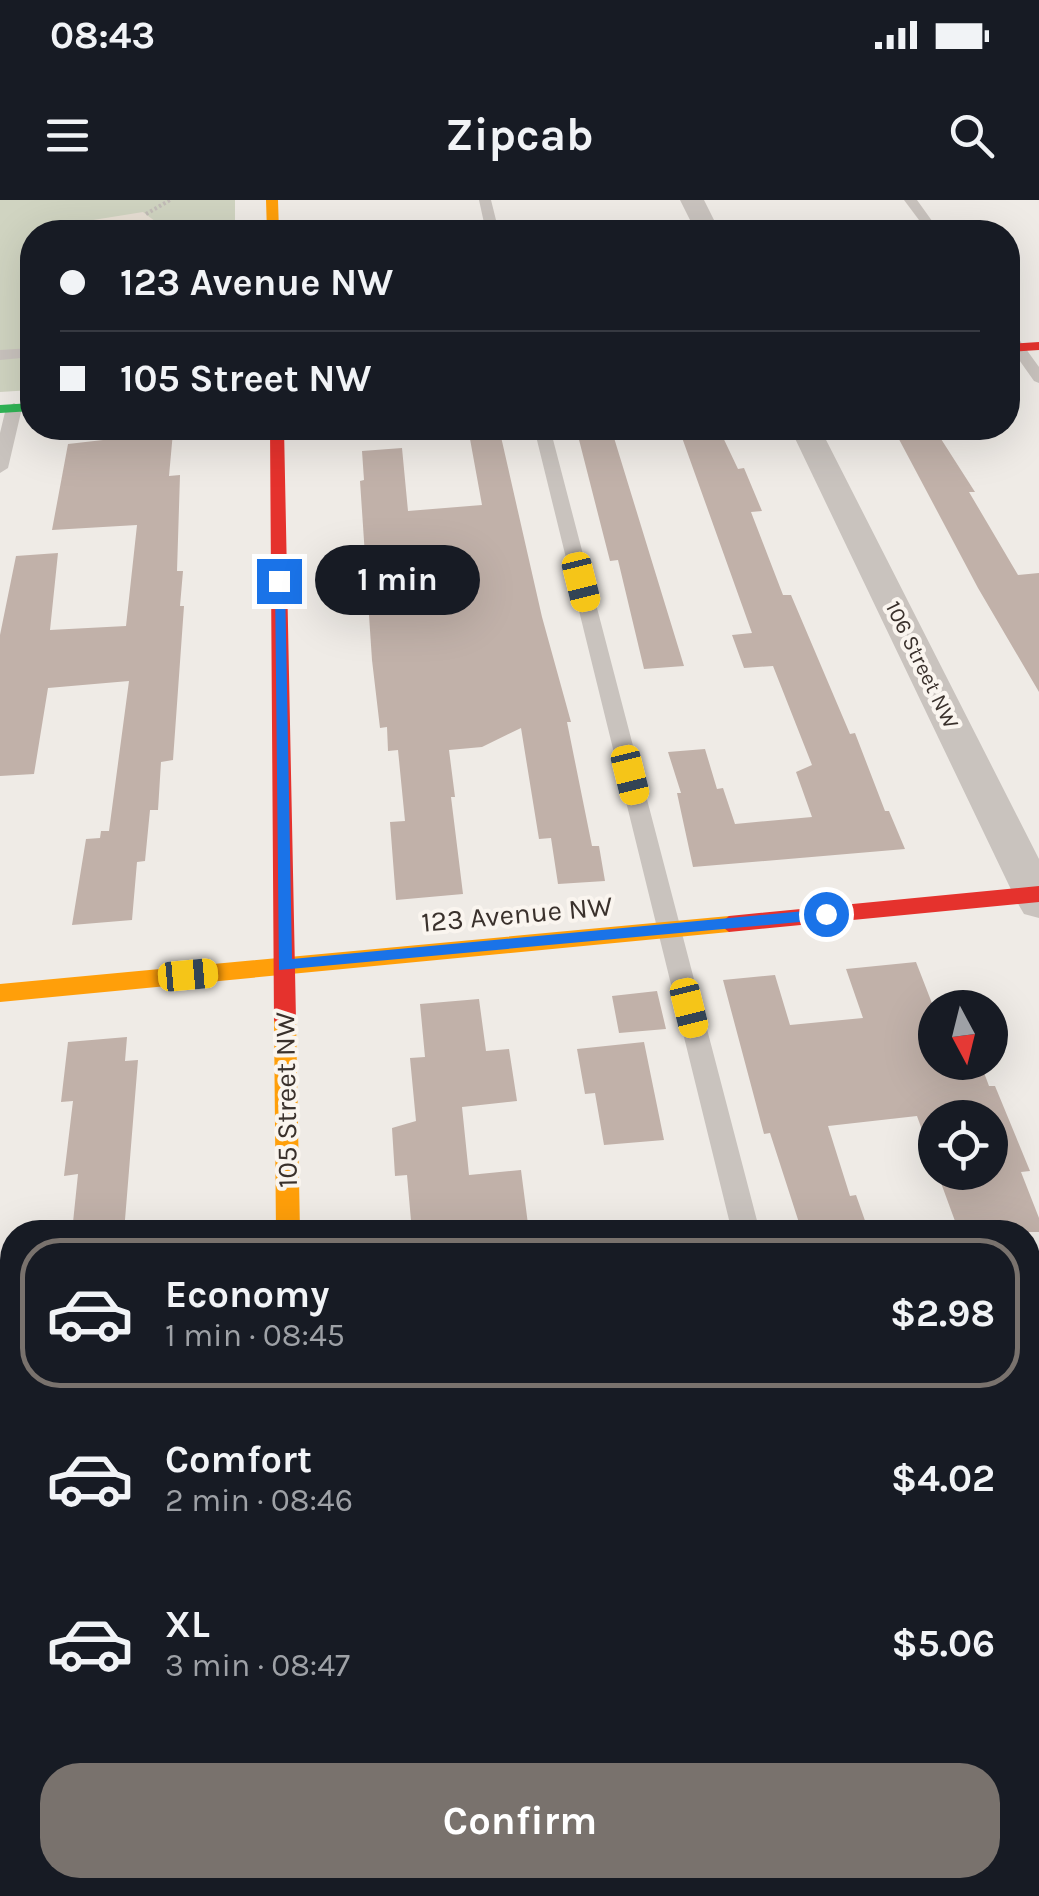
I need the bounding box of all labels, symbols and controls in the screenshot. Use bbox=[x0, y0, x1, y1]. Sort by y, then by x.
text: 08:43 bbox=[50, 13, 155, 58]
icon: menu bbox=[40, 108, 95, 163]
icon: search bbox=[944, 108, 999, 163]
text: Zipcab bbox=[445, 109, 594, 161]
text: 123 Avenue NW bbox=[120, 260, 393, 305]
text: 105 Street NW bbox=[120, 356, 372, 401]
callout: 1 min bbox=[314, 546, 479, 616]
car bbox=[559, 549, 603, 615]
route end bbox=[257, 559, 302, 604]
text: 1 min bbox=[357, 561, 438, 598]
street label: 106 Street NW bbox=[880, 597, 964, 733]
car bbox=[608, 742, 652, 808]
street label: 123 Avenue NW bbox=[420, 889, 614, 939]
route start bbox=[804, 892, 849, 937]
car bbox=[157, 957, 219, 993]
car bbox=[667, 975, 711, 1041]
north arrow bbox=[918, 990, 1008, 1080]
map controls bbox=[918, 990, 1008, 1190]
street label: 105 Street NW bbox=[268, 1012, 304, 1188]
button: locate bbox=[918, 1100, 1008, 1190]
icon: car bbox=[45, 1268, 135, 1358]
text: Economy bbox=[165, 1272, 329, 1317]
text: $2.98 bbox=[890, 1291, 995, 1336]
text: 1 min · 08:45 bbox=[165, 1317, 345, 1354]
icon: car bbox=[45, 1433, 135, 1523]
text: Comfort bbox=[165, 1437, 312, 1482]
text: $4.02 bbox=[891, 1456, 995, 1501]
text: 2 min · 08:46 bbox=[165, 1482, 353, 1519]
icon: car bbox=[45, 1598, 135, 1688]
text: XL bbox=[165, 1602, 210, 1647]
text: $5.06 bbox=[891, 1621, 995, 1666]
text: 3 min · 08:47 bbox=[165, 1647, 350, 1684]
button: Confirm bbox=[40, 1763, 1000, 1878]

